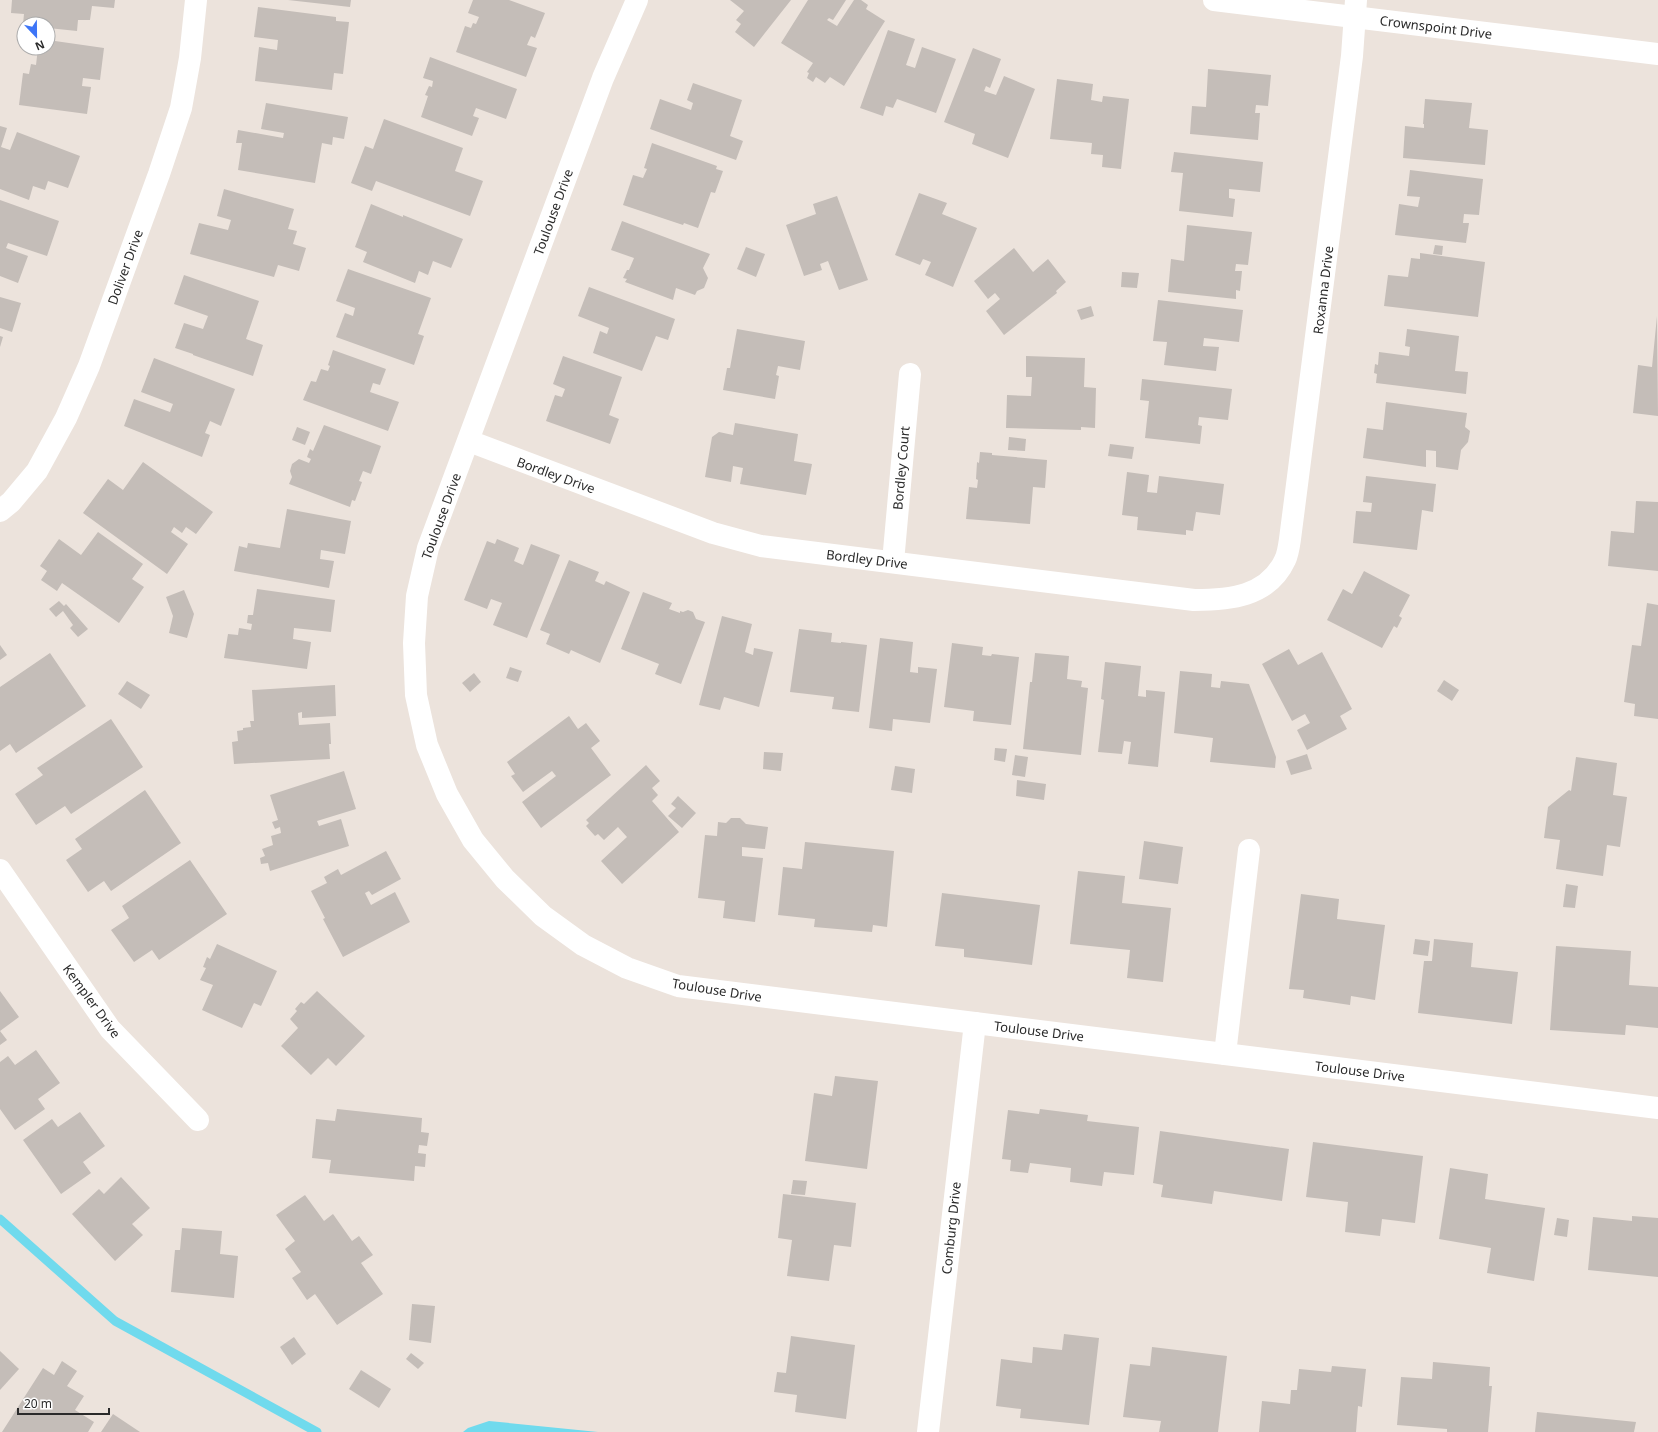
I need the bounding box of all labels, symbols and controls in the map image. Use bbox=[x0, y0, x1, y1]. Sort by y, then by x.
street label: Crownspoint Drive bbox=[1379, 11, 1493, 43]
north arrow bbox=[16, 16, 56, 56]
text: N bbox=[33, 37, 47, 54]
street label: Toulouse Drive bbox=[529, 166, 577, 258]
street label: Doliver Drive bbox=[103, 227, 147, 307]
street label: Roxanna Drive bbox=[1309, 245, 1337, 335]
street label: Bordley Court bbox=[888, 425, 914, 511]
street label: Bordley Drive bbox=[514, 453, 598, 497]
street label: Toulouse Drive bbox=[417, 470, 465, 562]
street label: Bordley Drive bbox=[825, 545, 909, 573]
street label: Kempler Drive bbox=[59, 960, 125, 1042]
street label: Toulouse Drive bbox=[671, 974, 763, 1006]
street label: Toulouse Drive bbox=[993, 1017, 1085, 1045]
street label: Toulouse Drive bbox=[1314, 1057, 1406, 1085]
street label: Comburg Drive bbox=[937, 1181, 965, 1275]
scale bar bbox=[18, 1390, 109, 1416]
text: 20 m bbox=[24, 1395, 52, 1412]

